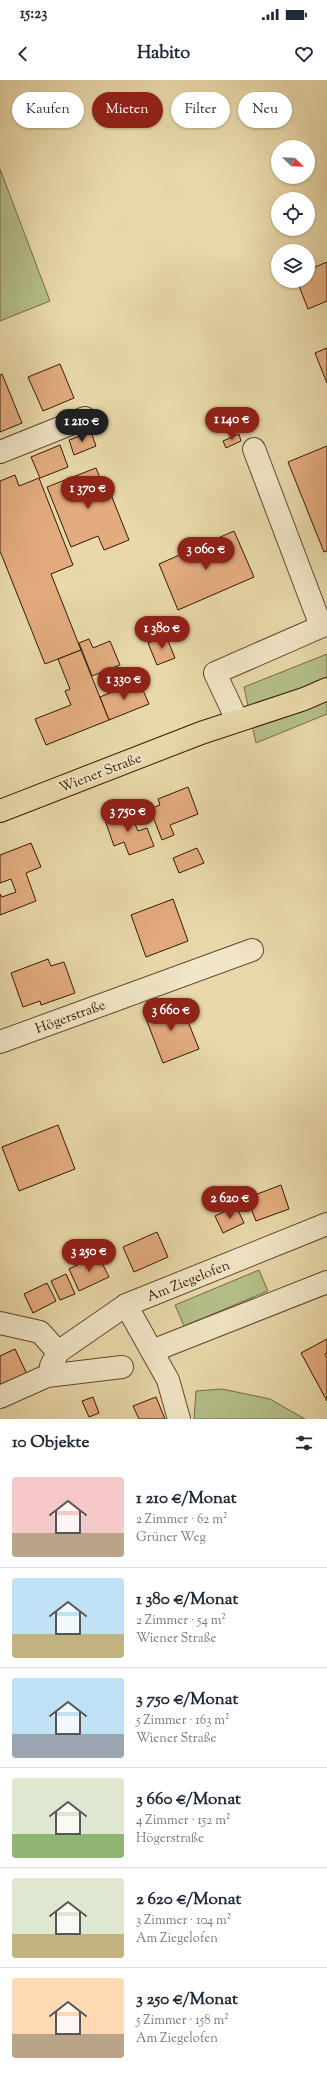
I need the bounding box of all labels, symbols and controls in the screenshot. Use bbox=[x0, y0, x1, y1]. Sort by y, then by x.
text: 15:23 bbox=[20, 4, 47, 25]
text: Habito bbox=[137, 41, 190, 67]
icon: back bbox=[12, 43, 34, 65]
icon: heart bbox=[293, 43, 315, 65]
chip: Kaufen bbox=[12, 92, 84, 128]
chip: Mieten bbox=[92, 92, 163, 128]
chip: Filter bbox=[171, 92, 230, 128]
chip: Neu bbox=[238, 92, 292, 128]
north arrow bbox=[271, 140, 315, 184]
map controls bbox=[271, 140, 315, 288]
button: locate bbox=[271, 192, 315, 236]
button: layers bbox=[271, 244, 315, 288]
pin: 1 140 € bbox=[195, 407, 269, 441]
pin: 1 210 € bbox=[45, 409, 119, 443]
text: 1 140 € bbox=[214, 411, 250, 429]
text: 1 210 € bbox=[64, 413, 100, 431]
pin: 1 370 € bbox=[51, 476, 125, 510]
text: 1 370 € bbox=[70, 480, 106, 498]
pin: 3 060 € bbox=[169, 537, 243, 571]
text: 3 060 € bbox=[187, 541, 226, 559]
pin: 1 380 € bbox=[125, 616, 199, 650]
text: 1 380 € bbox=[144, 620, 180, 638]
pin: 1 330 € bbox=[87, 667, 161, 701]
text: 1 330 € bbox=[106, 671, 142, 689]
street label: Wiener Straße bbox=[57, 749, 145, 799]
pin: 3 750 € bbox=[91, 799, 165, 833]
text: 3 750 € bbox=[110, 803, 146, 821]
street label: Högerstraße bbox=[33, 996, 108, 1040]
pin: 3 660 € bbox=[134, 998, 208, 1032]
text: 3 660 € bbox=[152, 1002, 190, 1020]
pin: 2 620 € bbox=[193, 1186, 267, 1220]
text: 2 620 € bbox=[211, 1190, 249, 1208]
pin: 3 250 € bbox=[52, 1239, 126, 1273]
text: 3 250 € bbox=[71, 1243, 107, 1261]
street label: Am Ziegelofen bbox=[144, 1256, 233, 1308]
text: 10 Objekte bbox=[12, 1431, 89, 1455]
icon: filters bbox=[293, 1432, 315, 1454]
text: 1 210 €/Monat bbox=[136, 1487, 236, 1511]
icon: home bbox=[44, 1493, 92, 1541]
text: 2 Zimmer · 62 m² bbox=[136, 1511, 227, 1529]
text: Grüner Weg bbox=[136, 1529, 206, 1547]
text: 1 380 €/Monat bbox=[136, 1588, 238, 1612]
icon: home bbox=[44, 1594, 92, 1642]
text: 2 Zimmer · 54 m² bbox=[136, 1612, 226, 1630]
text: Wiener Straße bbox=[136, 1630, 217, 1648]
text: 3 750 €/Monat bbox=[136, 1688, 238, 1712]
icon: home bbox=[44, 1694, 92, 1742]
text: 5 Zimmer · 163 m² bbox=[136, 1712, 229, 1730]
text: Wiener Straße bbox=[136, 1730, 217, 1748]
text: 3 660 €/Monat bbox=[136, 1788, 241, 1812]
icon: home bbox=[44, 1794, 92, 1842]
text: 4 Zimmer · 152 m² bbox=[136, 1812, 230, 1830]
text: Högerstraße bbox=[136, 1830, 204, 1848]
text: 2 620 €/Monat bbox=[136, 1888, 241, 1912]
icon: home bbox=[44, 1894, 92, 1942]
text: 3 Zimmer · 104 m² bbox=[136, 1912, 231, 1930]
text: Am Ziegelofen bbox=[136, 1930, 218, 1948]
text: 3 250 €/Monat bbox=[136, 1988, 238, 2012]
icon: home bbox=[44, 1994, 92, 2042]
text: 5 Zimmer · 158 m² bbox=[136, 2012, 229, 2030]
text: Am Ziegelofen bbox=[136, 2030, 218, 2048]

